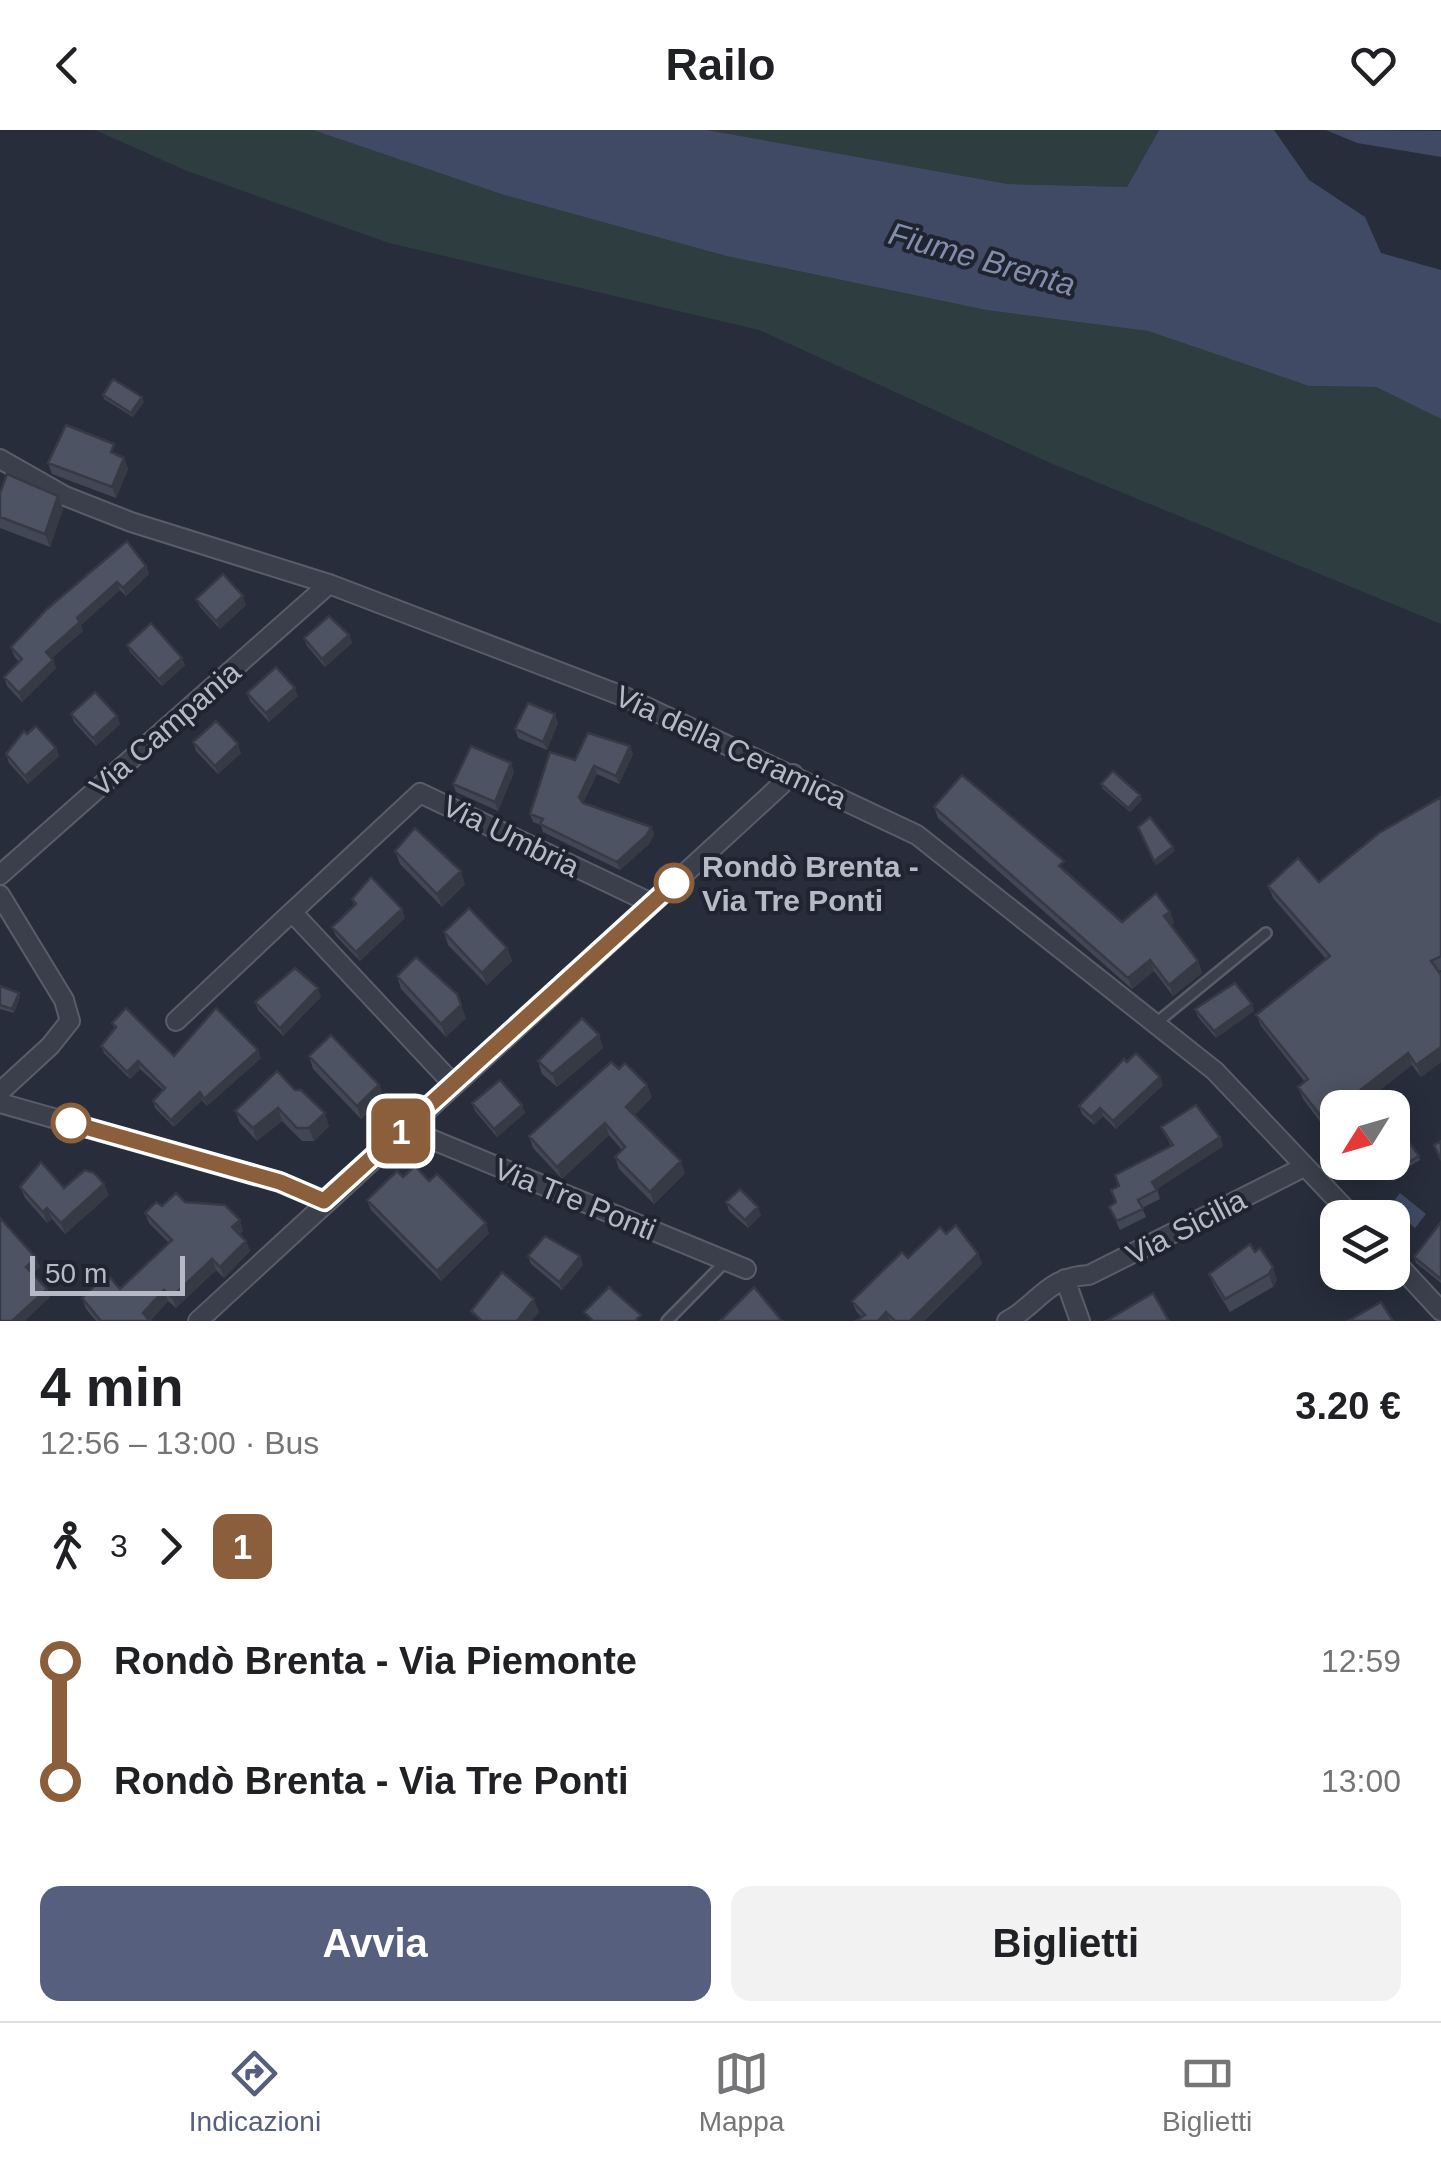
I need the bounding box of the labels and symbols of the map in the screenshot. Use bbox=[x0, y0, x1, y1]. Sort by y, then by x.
water label: Fiume Brenta bbox=[885, 215, 1079, 303]
street label: Via Campania bbox=[83, 655, 247, 803]
street label: Via della Ceramica bbox=[610, 679, 852, 815]
street label: Via Umbria bbox=[437, 789, 585, 883]
place label: Rondò Brenta - Via Tre Ponti bbox=[702, 850, 919, 917]
marker: Rondò Brenta - Via Tre Ponti bbox=[655, 864, 693, 902]
north arrow bbox=[1320, 1090, 1410, 1180]
line badge: 1 bbox=[368, 1098, 434, 1164]
unlabelled marker bbox=[52, 1104, 90, 1142]
street label: Via Tre Ponti bbox=[489, 1152, 661, 1246]
street label: Via Sicilia bbox=[1121, 1183, 1251, 1271]
scale bar bbox=[30, 1251, 185, 1296]

